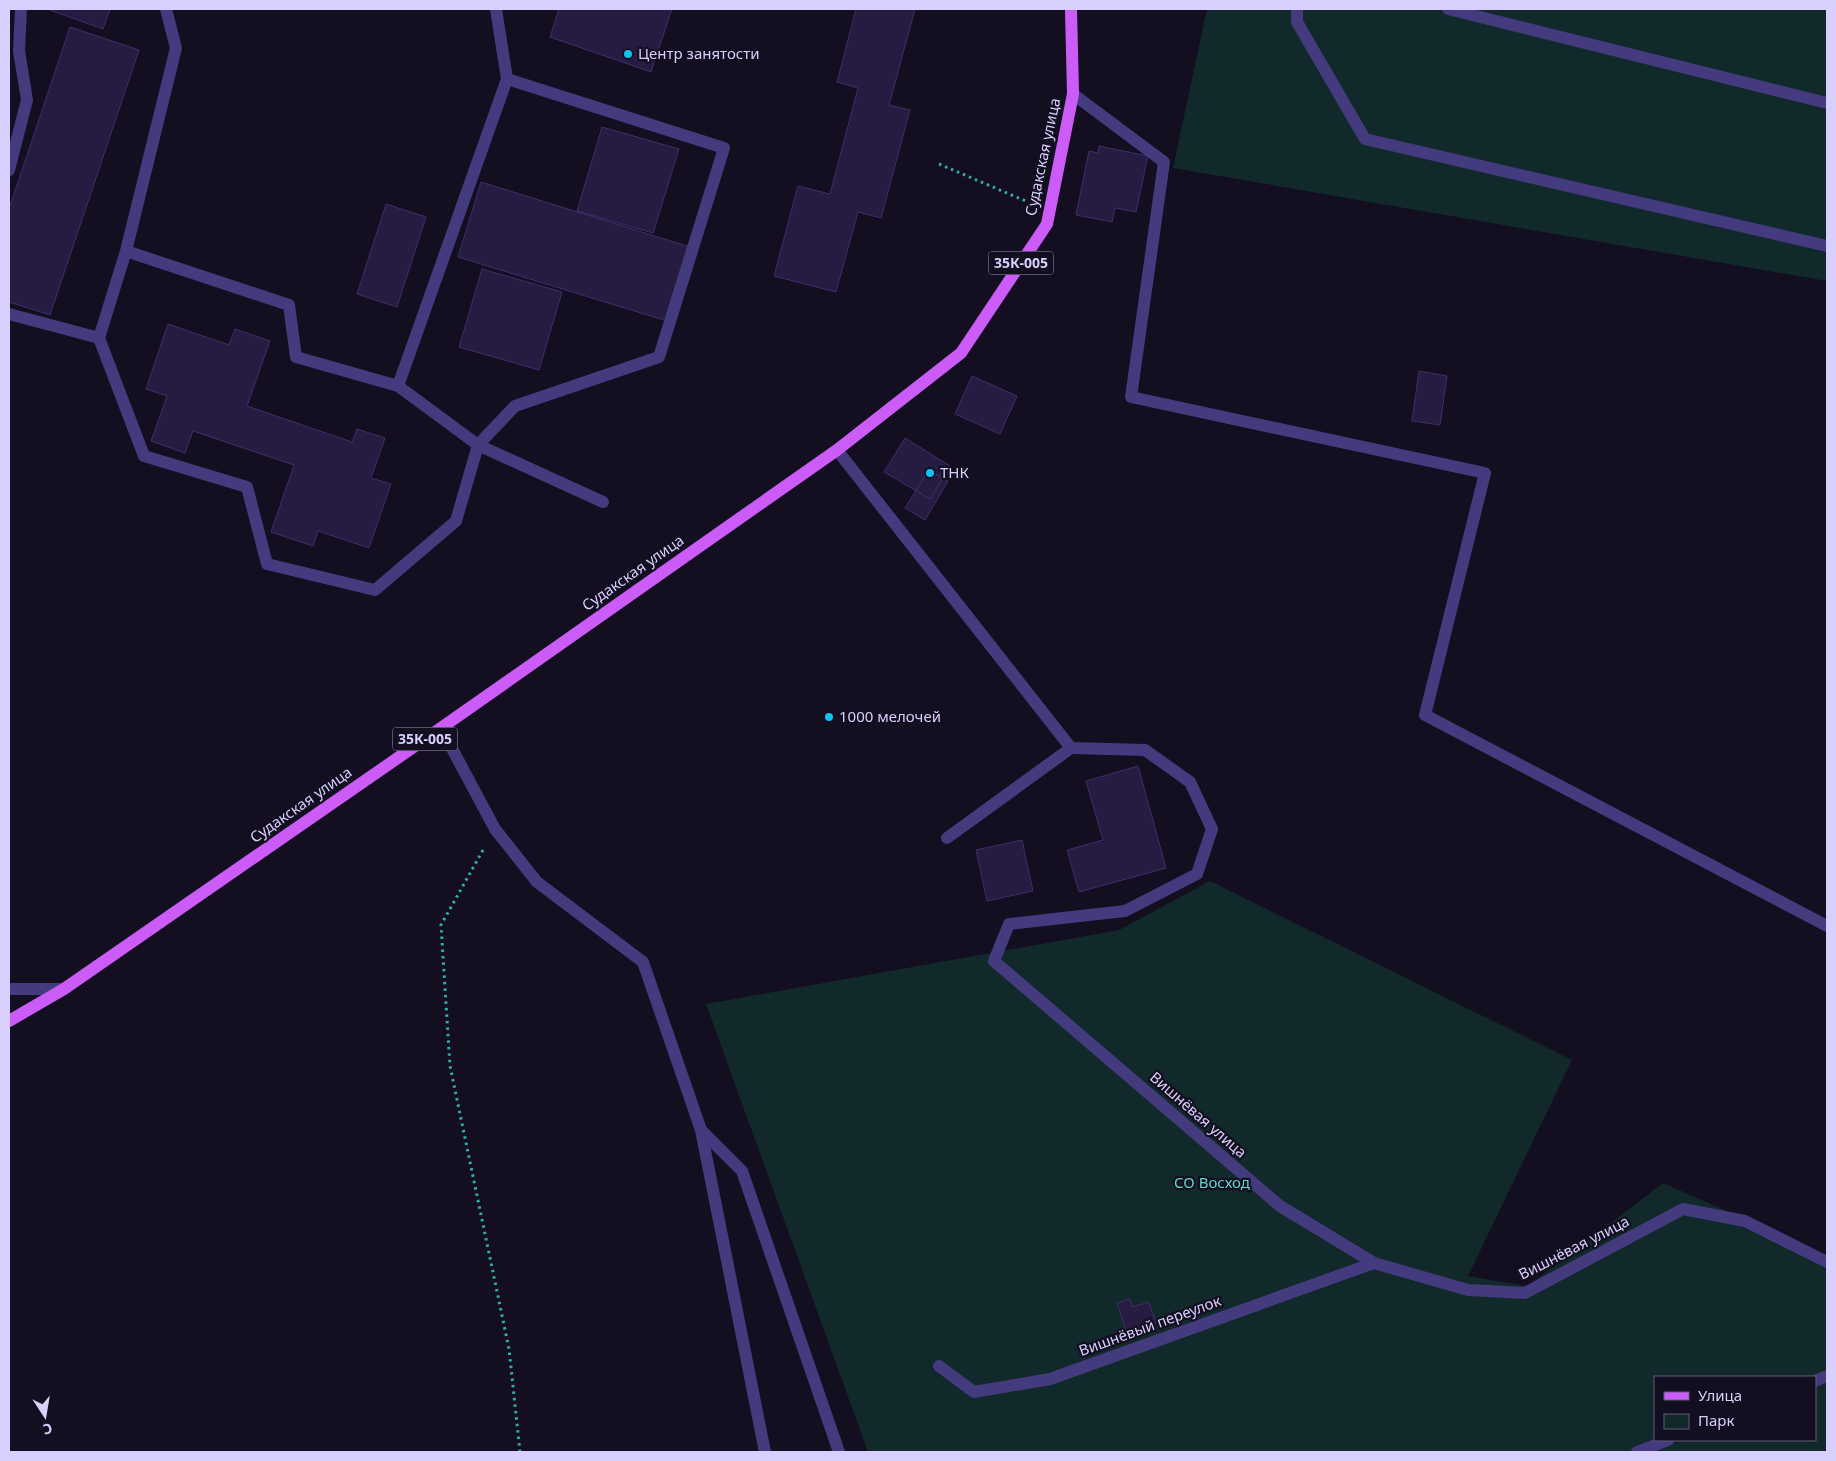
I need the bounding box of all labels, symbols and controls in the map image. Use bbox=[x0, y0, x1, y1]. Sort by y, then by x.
place label: Центр занятости bbox=[638, 43, 760, 63]
marker: Центр занятости bbox=[622, 48, 634, 60]
street label: Судакская улица bbox=[1020, 96, 1064, 218]
road number: 35К-005 bbox=[988, 252, 1054, 274]
place label: ТНК bbox=[940, 462, 969, 482]
marker: ТНК bbox=[924, 467, 936, 479]
street label: Судакская улица bbox=[578, 530, 687, 615]
place label: 1000 мелочей bbox=[839, 706, 941, 726]
marker: 1000 мелочей bbox=[823, 711, 835, 723]
road number: 35К-005 bbox=[392, 728, 458, 751]
street label: Судакская улица bbox=[246, 762, 355, 847]
street label: Вишнёвая улица bbox=[1146, 1067, 1251, 1162]
park label: СО Восход bbox=[1174, 1172, 1250, 1192]
street label: Вишнёвая улица bbox=[1515, 1211, 1632, 1284]
street label: Вишнёвый переулок bbox=[1076, 1290, 1224, 1360]
legend bbox=[1654, 1376, 1816, 1441]
text: Улица bbox=[1698, 1385, 1742, 1405]
north arrow bbox=[20, 1391, 70, 1441]
text: Парк bbox=[1698, 1410, 1734, 1430]
text: С bbox=[41, 1419, 54, 1439]

